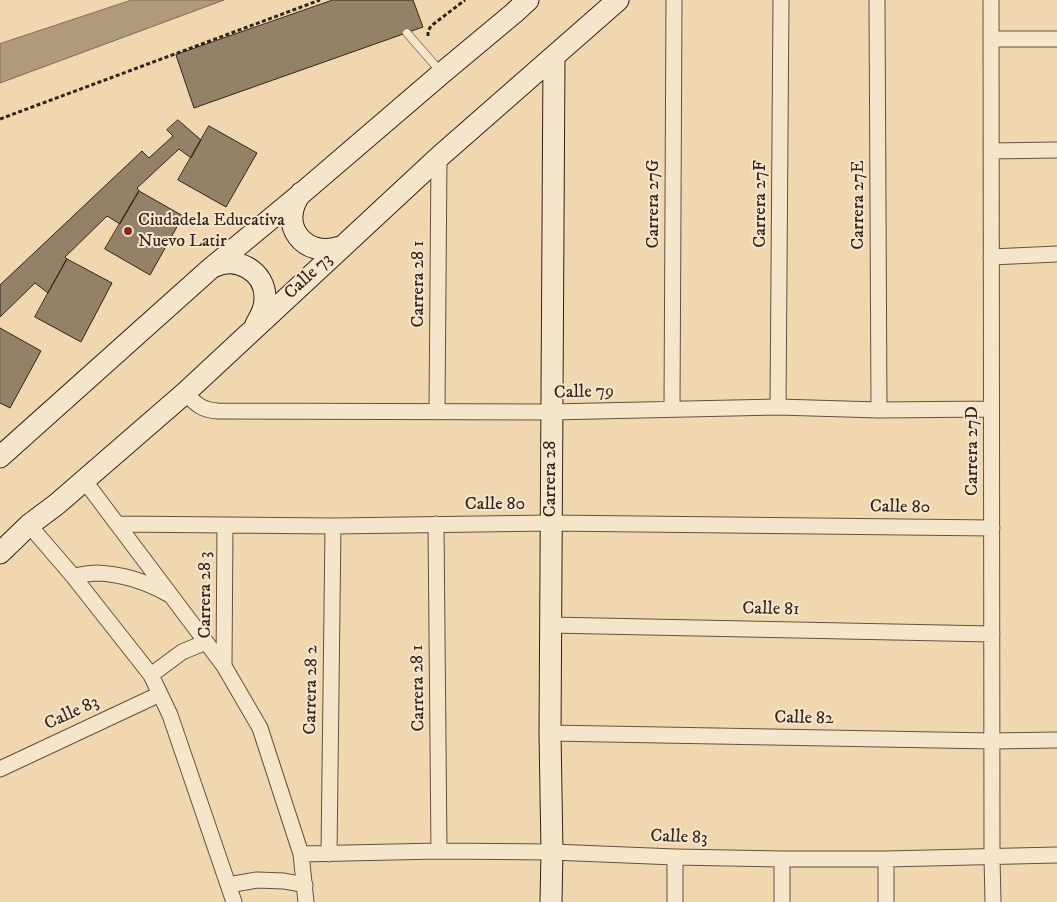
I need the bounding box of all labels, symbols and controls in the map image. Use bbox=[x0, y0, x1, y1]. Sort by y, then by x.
street label: Carrera 27G bbox=[643, 159, 665, 249]
street label: Carrera 27F bbox=[750, 160, 772, 248]
street label: Carrera 27E bbox=[848, 160, 870, 250]
place label: Ciudadela Educativa Nuevo Latir bbox=[138, 210, 285, 252]
marker: Ciudadela Educativa Nuevo Latir bbox=[122, 225, 134, 237]
street label: Carrera 28 1 bbox=[408, 241, 430, 327]
street label: Calle 73 bbox=[280, 249, 338, 305]
street label: Calle 79 bbox=[554, 381, 614, 405]
street label: Carrera 27D bbox=[962, 406, 984, 496]
street label: Carrera 28 bbox=[540, 441, 562, 517]
street label: Calle 80 bbox=[465, 494, 525, 516]
street label: Calle 80 bbox=[870, 497, 930, 519]
street label: Carrera 28 3 bbox=[195, 551, 217, 639]
street label: Calle 81 bbox=[742, 599, 800, 621]
street label: Carrera 28 1 bbox=[407, 644, 431, 732]
street label: Carrera 28 2 bbox=[300, 645, 324, 735]
street label: Calle 83 bbox=[41, 692, 103, 736]
street label: Calle 82 bbox=[774, 708, 834, 730]
street label: Calle 83 bbox=[650, 826, 708, 850]

